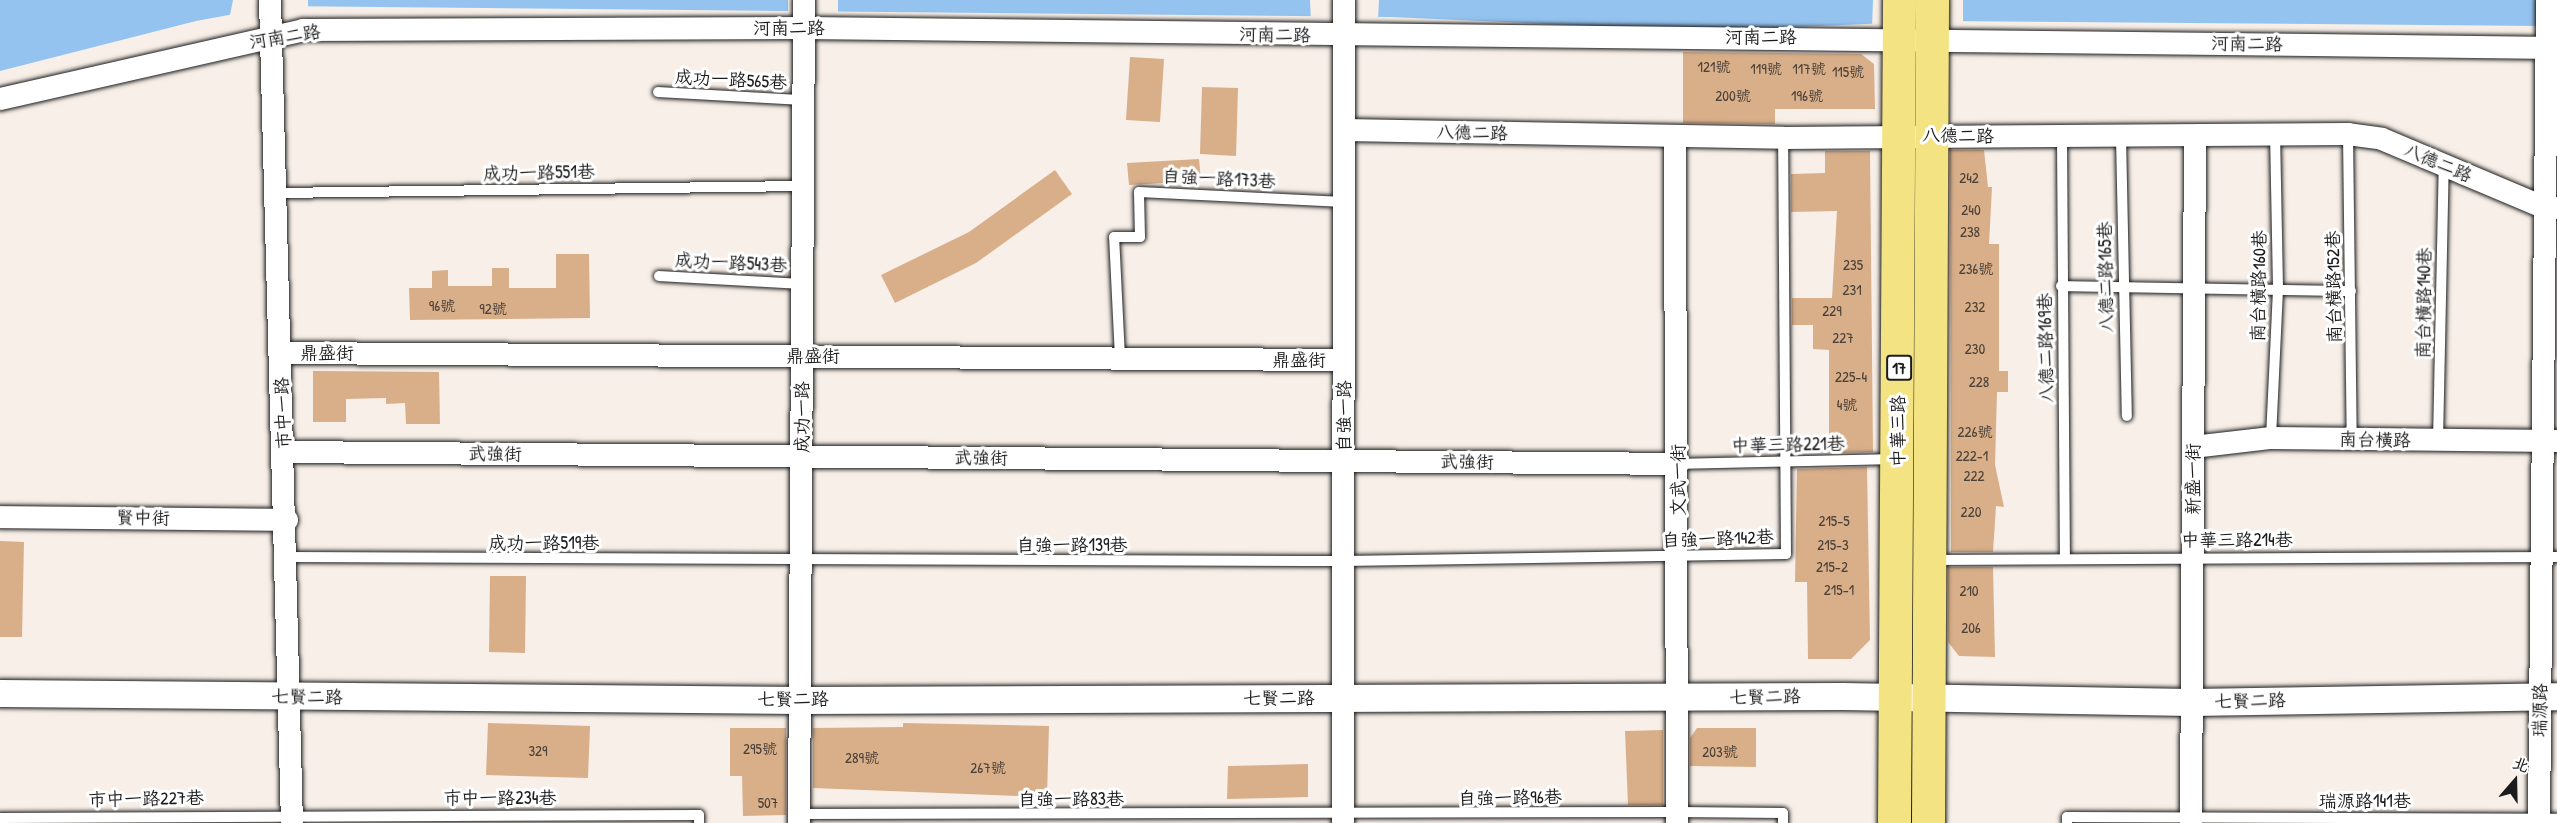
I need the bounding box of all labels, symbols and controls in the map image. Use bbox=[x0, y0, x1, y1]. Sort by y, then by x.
street label: 河南二路 bbox=[753, 17, 825, 39]
street label: 河南二路 bbox=[248, 21, 322, 53]
street label: 河南二路 bbox=[1239, 24, 1311, 46]
street label: 河南二路 bbox=[1725, 26, 1797, 48]
street label: 河南二路 bbox=[2211, 33, 2283, 55]
house number: 121號 bbox=[1698, 58, 1730, 76]
house number: 119號 bbox=[1750, 60, 1782, 78]
house number: 117號 bbox=[1792, 60, 1826, 78]
house number: 115號 bbox=[1832, 63, 1864, 81]
street label: 成功一路565巷 bbox=[674, 66, 788, 94]
house number: 200號 bbox=[1715, 87, 1751, 105]
house number: 196號 bbox=[1791, 87, 1823, 105]
street label: 八德二路 bbox=[1436, 122, 1508, 144]
street label: 八德二路 bbox=[1922, 125, 1994, 147]
street label: 八德二路 bbox=[2401, 139, 2475, 187]
street label: 成功一路551巷 bbox=[483, 161, 595, 185]
street label: 自強一路173巷 bbox=[1162, 165, 1276, 193]
house number: 242 bbox=[1959, 169, 1979, 187]
house number: 240 bbox=[1961, 201, 1981, 219]
street label: 八德二路165巷 bbox=[2094, 221, 2118, 333]
house number: 238 bbox=[1960, 223, 1980, 241]
street label: 南台橫路160巷 bbox=[2247, 230, 2271, 342]
street label: 南台橫路152巷 bbox=[2322, 231, 2346, 343]
street label: 南台橫路140巷 bbox=[2412, 247, 2436, 359]
street label: 成功一路543巷 bbox=[674, 249, 788, 277]
house number: 235 bbox=[1843, 256, 1863, 274]
house number: 236號 bbox=[1959, 260, 1993, 278]
house number: 231 bbox=[1842, 281, 1862, 299]
street label: 八德二路169巷 bbox=[2034, 293, 2058, 403]
house number: 96號 bbox=[429, 297, 455, 315]
house number: 232 bbox=[1965, 298, 1985, 316]
house number: 92號 bbox=[479, 300, 507, 318]
house number: 229 bbox=[1822, 302, 1842, 320]
house number: 227 bbox=[1832, 329, 1854, 347]
house number: 230 bbox=[1965, 340, 1985, 358]
street label: 鼎盛街 bbox=[300, 342, 354, 364]
street label: 鼎盛街 bbox=[786, 345, 840, 367]
street label: 鼎盛街 bbox=[1272, 349, 1326, 371]
road number: 17 bbox=[1886, 355, 1912, 381]
house number: 225-4 bbox=[1835, 368, 1867, 386]
house number: 228 bbox=[1969, 373, 1989, 391]
street label: 市中一路 bbox=[271, 377, 295, 449]
street label: 自強一路 bbox=[1333, 380, 1355, 452]
street label: 成功一路 bbox=[791, 381, 813, 453]
street label: 中華三路 bbox=[1887, 395, 1909, 467]
house number: 4號 bbox=[1837, 396, 1857, 414]
house number: 226號 bbox=[1957, 423, 1993, 441]
street label: 南台橫路 bbox=[2339, 429, 2411, 451]
street label: 中華三路221巷 bbox=[1731, 433, 1845, 457]
street label: 武強街 bbox=[468, 443, 522, 465]
street label: 新盛一街 bbox=[2182, 443, 2204, 515]
street label: 文武一街 bbox=[1667, 444, 1689, 516]
street label: 武強街 bbox=[954, 447, 1008, 469]
house number: 222-1 bbox=[1956, 447, 1988, 465]
street label: 武強街 bbox=[1440, 451, 1494, 473]
house number: 222 bbox=[1963, 467, 1985, 485]
house number: 220 bbox=[1961, 503, 1981, 521]
street label: 賢中街 bbox=[116, 507, 170, 529]
house number: 215-5 bbox=[1818, 512, 1850, 530]
street label: 自強一路142巷 bbox=[1662, 526, 1774, 552]
street label: 中華三路214巷 bbox=[2181, 529, 2293, 551]
street label: 成功一路519巷 bbox=[489, 532, 599, 554]
street label: 自強一路139巷 bbox=[1016, 534, 1128, 556]
house number: 215-3 bbox=[1817, 536, 1849, 554]
house number: 215-2 bbox=[1816, 558, 1848, 576]
house number: 215-1 bbox=[1824, 581, 1854, 599]
house number: 210 bbox=[1959, 582, 1979, 600]
house number: 206 bbox=[1961, 619, 1981, 637]
street label: 瑞源路 bbox=[2529, 683, 2551, 737]
street label: 七賢二路 bbox=[271, 686, 343, 708]
street label: 七賢二路 bbox=[1729, 686, 1801, 708]
street label: 七賢二路 bbox=[1243, 687, 1315, 709]
street label: 七賢二路 bbox=[757, 688, 829, 710]
street label: 七賢二路 bbox=[2214, 690, 2286, 712]
house number: 295號 bbox=[743, 740, 777, 758]
house number: 329 bbox=[528, 742, 548, 760]
house number: 203號 bbox=[1702, 743, 1738, 761]
house number: 289號 bbox=[845, 749, 879, 767]
north arrow bbox=[2485, 751, 2545, 811]
text: 北 bbox=[2510, 751, 2532, 777]
house number: 267號 bbox=[970, 759, 1006, 777]
street label: 自強一路96巷 bbox=[1458, 786, 1562, 810]
street label: 市中一路227巷 bbox=[88, 787, 204, 811]
street label: 市中一路234巷 bbox=[443, 787, 557, 809]
street label: 自強一路83巷 bbox=[1018, 788, 1124, 810]
street label: 瑞源路141巷 bbox=[2319, 790, 2411, 812]
house number: 507 bbox=[758, 794, 778, 812]

